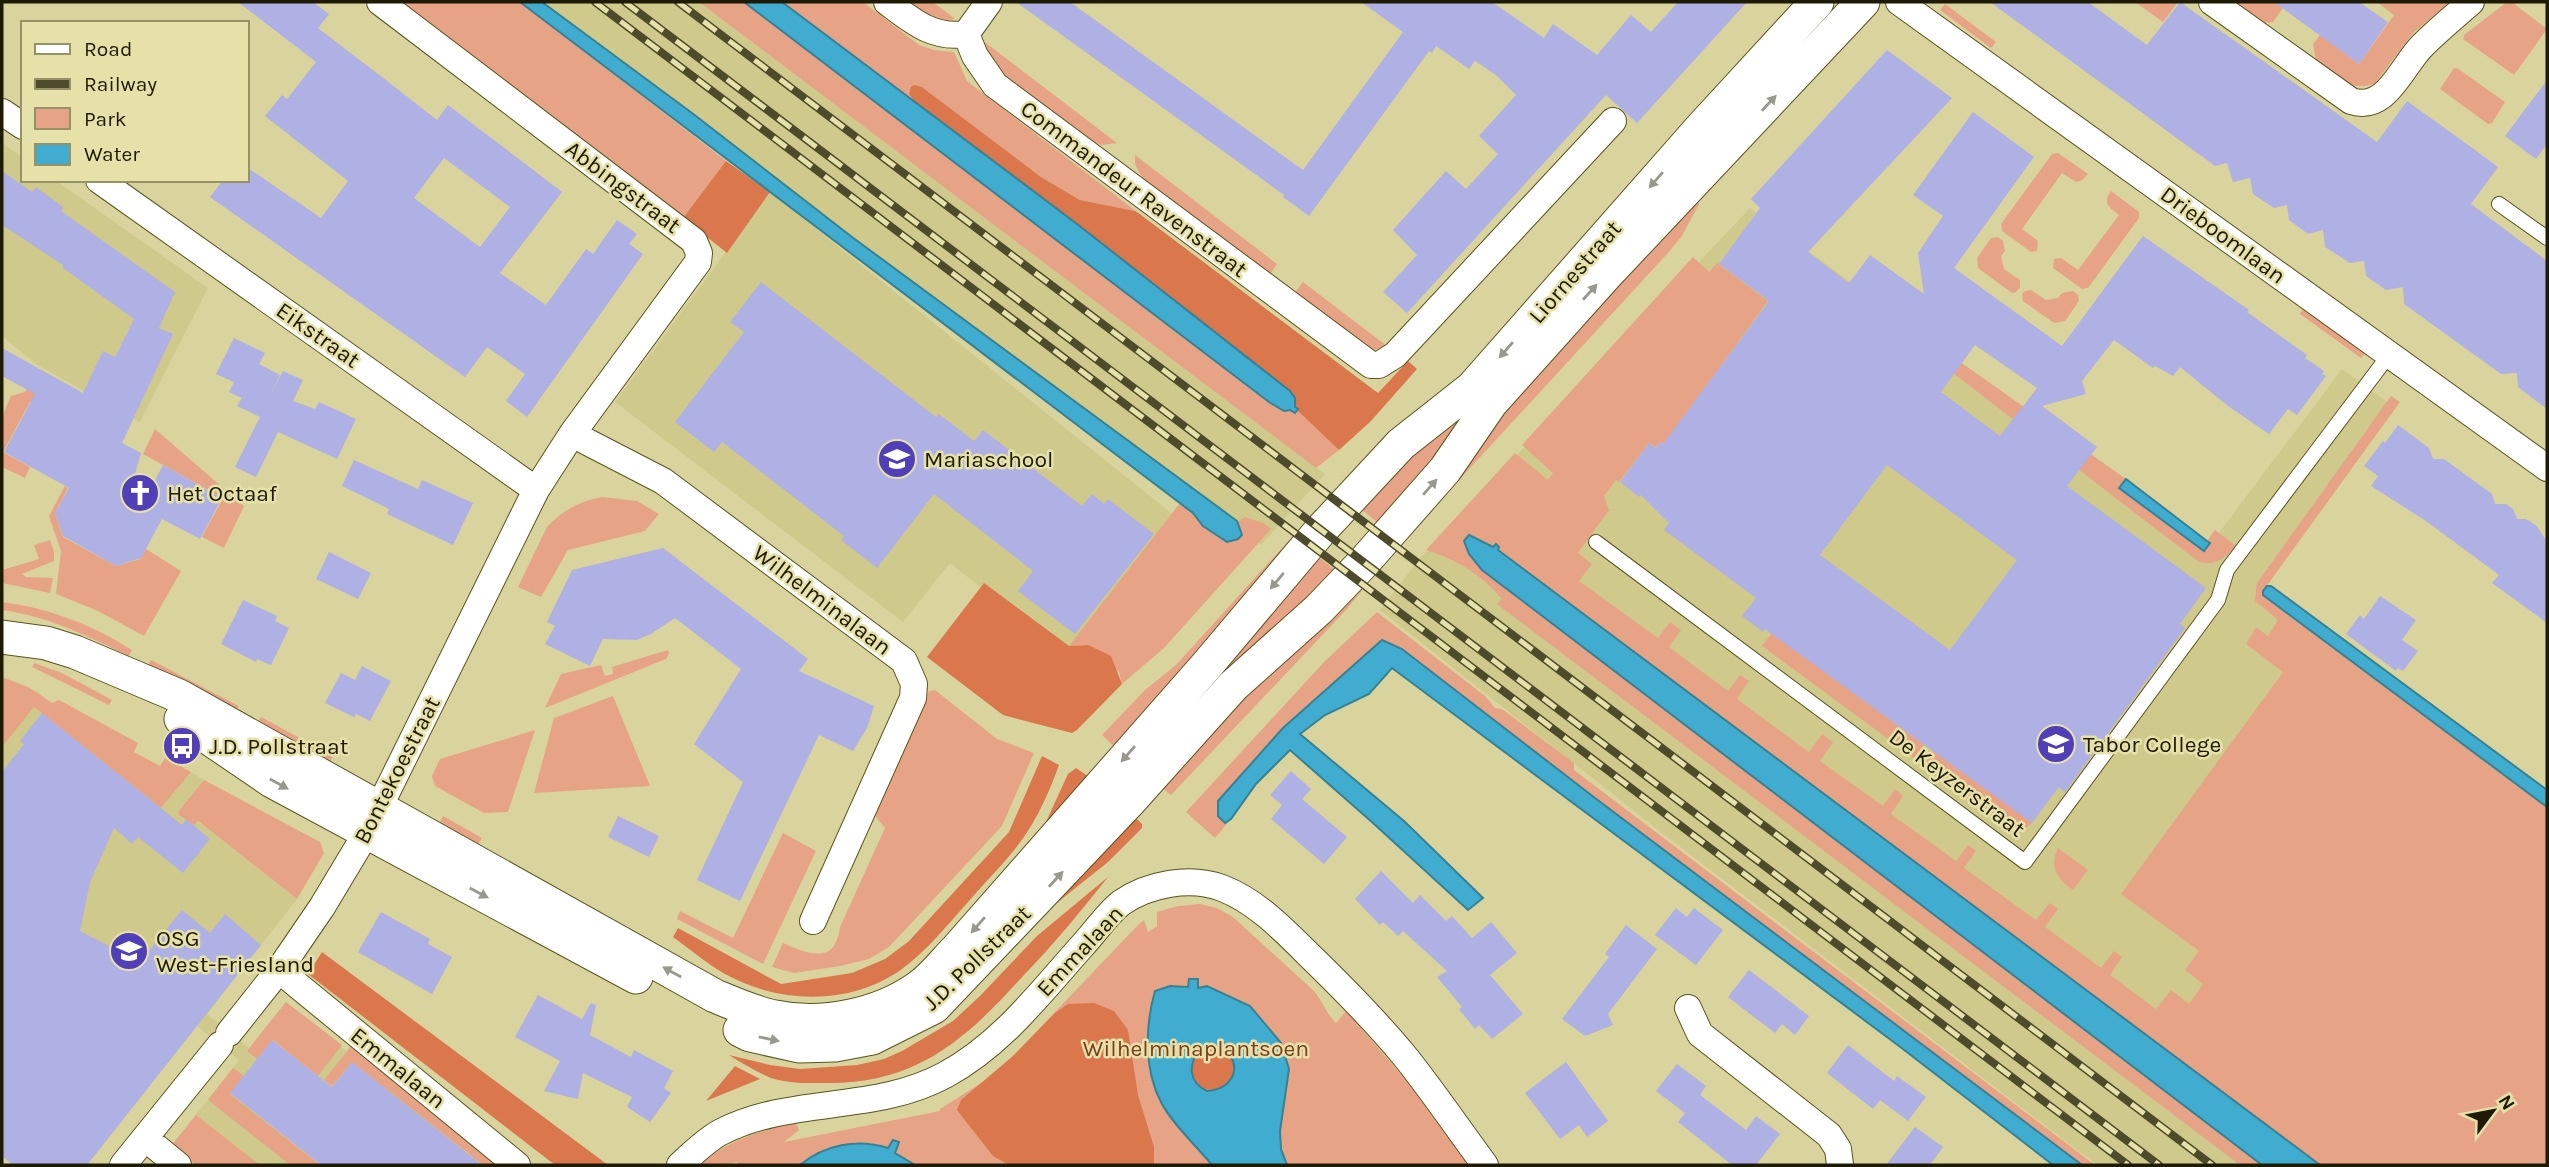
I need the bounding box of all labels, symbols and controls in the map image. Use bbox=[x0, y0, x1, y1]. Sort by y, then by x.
legend bbox=[21, 21, 248, 182]
text: Road bbox=[84, 37, 132, 61]
text: Railway bbox=[84, 72, 157, 96]
street label: Commandeur Ravenstraat bbox=[1016, 95, 1253, 283]
one-way arrow bbox=[1761, 95, 1777, 112]
text: Park bbox=[84, 107, 127, 131]
street label: Abbingstraat bbox=[560, 135, 686, 239]
text: Water bbox=[84, 142, 140, 166]
one-way arrow bbox=[1649, 171, 1664, 188]
street label: Drieboomlaan bbox=[2155, 181, 2291, 289]
street label: Liornestraat bbox=[1523, 215, 1627, 329]
one-way arrow bbox=[1582, 283, 1598, 301]
street label: Eikstraat bbox=[271, 296, 365, 374]
one-way arrow bbox=[1499, 342, 1514, 359]
school or university icon: Mariaschool bbox=[876, 438, 918, 480]
place label: Mariaschool bbox=[924, 446, 1053, 473]
church icon: Het Octaaf bbox=[119, 472, 161, 514]
one-way arrow bbox=[1422, 478, 1437, 495]
place label: Het Octaaf bbox=[167, 480, 277, 507]
street label: Wilhelminalaan bbox=[747, 539, 897, 661]
one-way arrow bbox=[1269, 572, 1284, 590]
street label: Bontekoestraat bbox=[348, 692, 446, 848]
street label: De Keyzerstraat bbox=[1884, 723, 2030, 843]
school or university icon: Tabor College bbox=[2035, 723, 2077, 765]
bus stop icon: J.D. Pollstraat bbox=[161, 725, 203, 767]
place label: Tabor College bbox=[2083, 731, 2221, 758]
place label: J.D. Pollstraat bbox=[209, 733, 349, 760]
one-way arrow bbox=[1120, 745, 1136, 763]
one-way arrow bbox=[270, 778, 289, 790]
one-way arrow bbox=[1047, 871, 1063, 888]
one-way arrow bbox=[470, 887, 489, 899]
street label: J.D. Pollstraat bbox=[918, 900, 1037, 1016]
street label: Emmalaan bbox=[1031, 900, 1129, 1002]
one-way arrow bbox=[970, 916, 986, 934]
place label: OSG West-Friesland bbox=[156, 925, 314, 978]
school or university icon: OSG West-Friesland bbox=[108, 930, 150, 972]
one-way arrow bbox=[662, 966, 682, 978]
street label: Emmalaan bbox=[345, 1022, 451, 1114]
one-way arrow bbox=[758, 1034, 780, 1045]
park label: Wilhelminaplantsoen bbox=[1083, 1035, 1309, 1062]
north arrow bbox=[2458, 1076, 2528, 1146]
text: N bbox=[2494, 1091, 2520, 1114]

